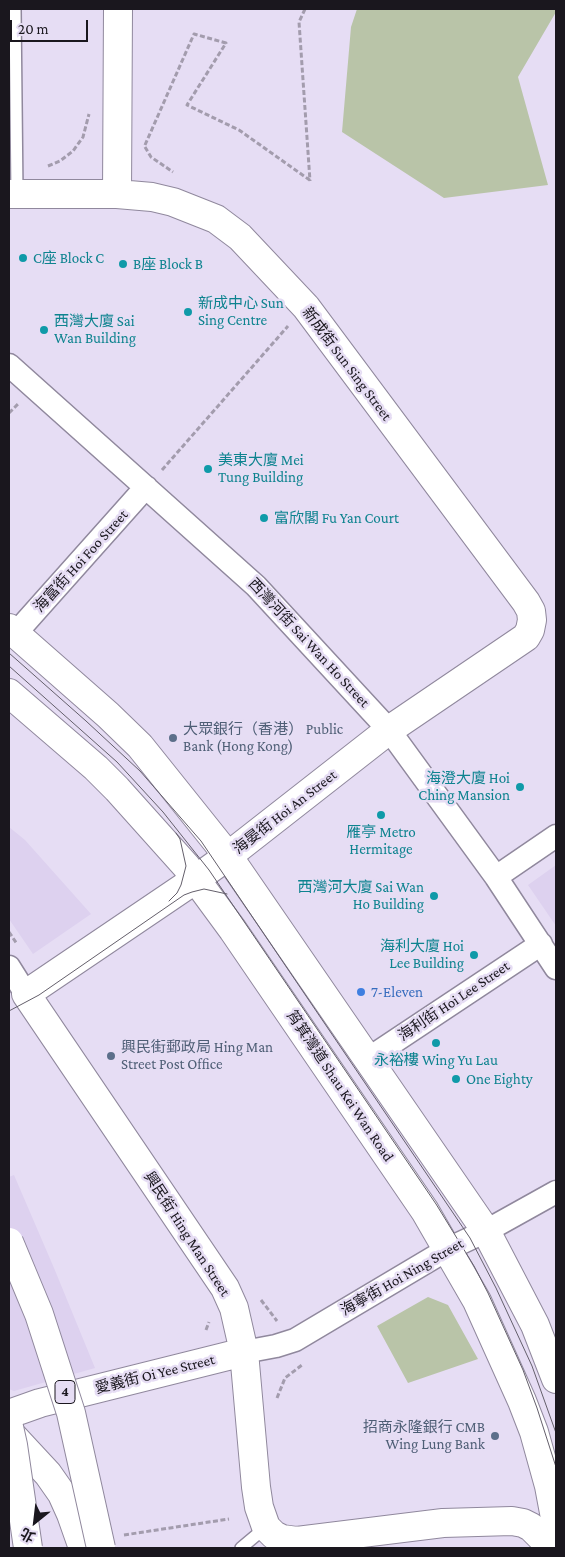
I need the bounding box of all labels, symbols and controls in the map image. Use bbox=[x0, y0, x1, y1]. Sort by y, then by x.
scale bar bbox=[12, 10, 90, 42]
text: 20 m bbox=[18, 21, 49, 37]
place label: C座 Block C bbox=[33, 249, 104, 267]
marker: C座 Block C bbox=[17, 252, 29, 264]
place label: B座 Block B bbox=[133, 255, 203, 273]
marker: B座 Block B bbox=[117, 258, 129, 270]
place label: 新成中心 Sun Sing Centre bbox=[198, 294, 284, 329]
street label: 新成街 Sun Sing Street bbox=[298, 304, 396, 424]
marker: 新成中心 Sun Sing Centre bbox=[182, 306, 194, 318]
place label: 西灣大廈 Sai Wan Building bbox=[54, 312, 136, 347]
marker: 西灣大廈 Sai Wan Building bbox=[38, 324, 50, 336]
place label: 美東大廈 Mei Tung Building bbox=[218, 451, 304, 486]
marker: 美東大廈 Mei Tung Building bbox=[202, 463, 214, 475]
street label: 海富街 Hoi Foo Street bbox=[30, 506, 132, 616]
place label: 富欣閣 Fu Yan Court bbox=[274, 509, 399, 527]
marker: 富欣閣 Fu Yan Court bbox=[258, 512, 270, 524]
street label: 西灣河街 Sai Wan Ho Street bbox=[245, 575, 373, 711]
place label: 大眾銀行（香港） Public Bank (Hong Kong) bbox=[183, 720, 343, 755]
marker: 大眾銀行（香港） Public Bank (Hong Kong) bbox=[167, 732, 179, 744]
street label: 海晏街 Hoi An Street bbox=[230, 766, 340, 858]
place label: 海澄大廈 Hoi Ching Mansion bbox=[418, 769, 510, 804]
marker: 海澄大廈 Hoi Ching Mansion bbox=[514, 781, 526, 793]
marker: 雁亭 Metro Hermitage bbox=[375, 809, 387, 821]
place label: 雁亭 Metro Hermitage bbox=[346, 823, 416, 858]
place label: 西灣河大廈 Sai Wan Ho Building bbox=[297, 878, 424, 913]
marker: 西灣河大廈 Sai Wan Ho Building bbox=[428, 890, 440, 902]
place label: 海利大廈 Hoi Lee Building bbox=[380, 937, 464, 972]
marker: 海利大廈 Hoi Lee Building bbox=[468, 949, 480, 961]
street label: 海利街 Hoi Lee Street bbox=[395, 957, 513, 1045]
place label: 7-Eleven bbox=[371, 983, 423, 1001]
marker: 7-Eleven bbox=[355, 986, 367, 998]
street label: 筲箕灣道 Shau Kei Wan Road bbox=[283, 1007, 397, 1165]
marker: 永裕樓 Wing Yu Lau bbox=[430, 1037, 442, 1049]
place label: 興民街郵政局 Hing Man Street Post Office bbox=[121, 1038, 273, 1073]
marker: 興民街郵政局 Hing Man Street Post Office bbox=[105, 1050, 117, 1062]
place label: 永裕樓 Wing Yu Lau bbox=[374, 1051, 498, 1069]
place label: One Eighty bbox=[466, 1070, 533, 1088]
marker: One Eighty bbox=[450, 1073, 462, 1085]
street label: 興民街 Hing Man Street bbox=[140, 1168, 234, 1300]
street label: 海寧街 Hoi Ning Street bbox=[337, 1234, 467, 1320]
street label: 愛義街 Oi Yee Street bbox=[93, 1350, 217, 1398]
road number: 4 bbox=[55, 1380, 75, 1404]
place label: 招商永隆銀行 CMB Wing Lung Bank bbox=[363, 1418, 485, 1453]
marker: 招商永隆銀行 CMB Wing Lung Bank bbox=[489, 1430, 501, 1442]
north arrow bbox=[10, 1497, 60, 1547]
text: 北 bbox=[18, 1525, 38, 1546]

